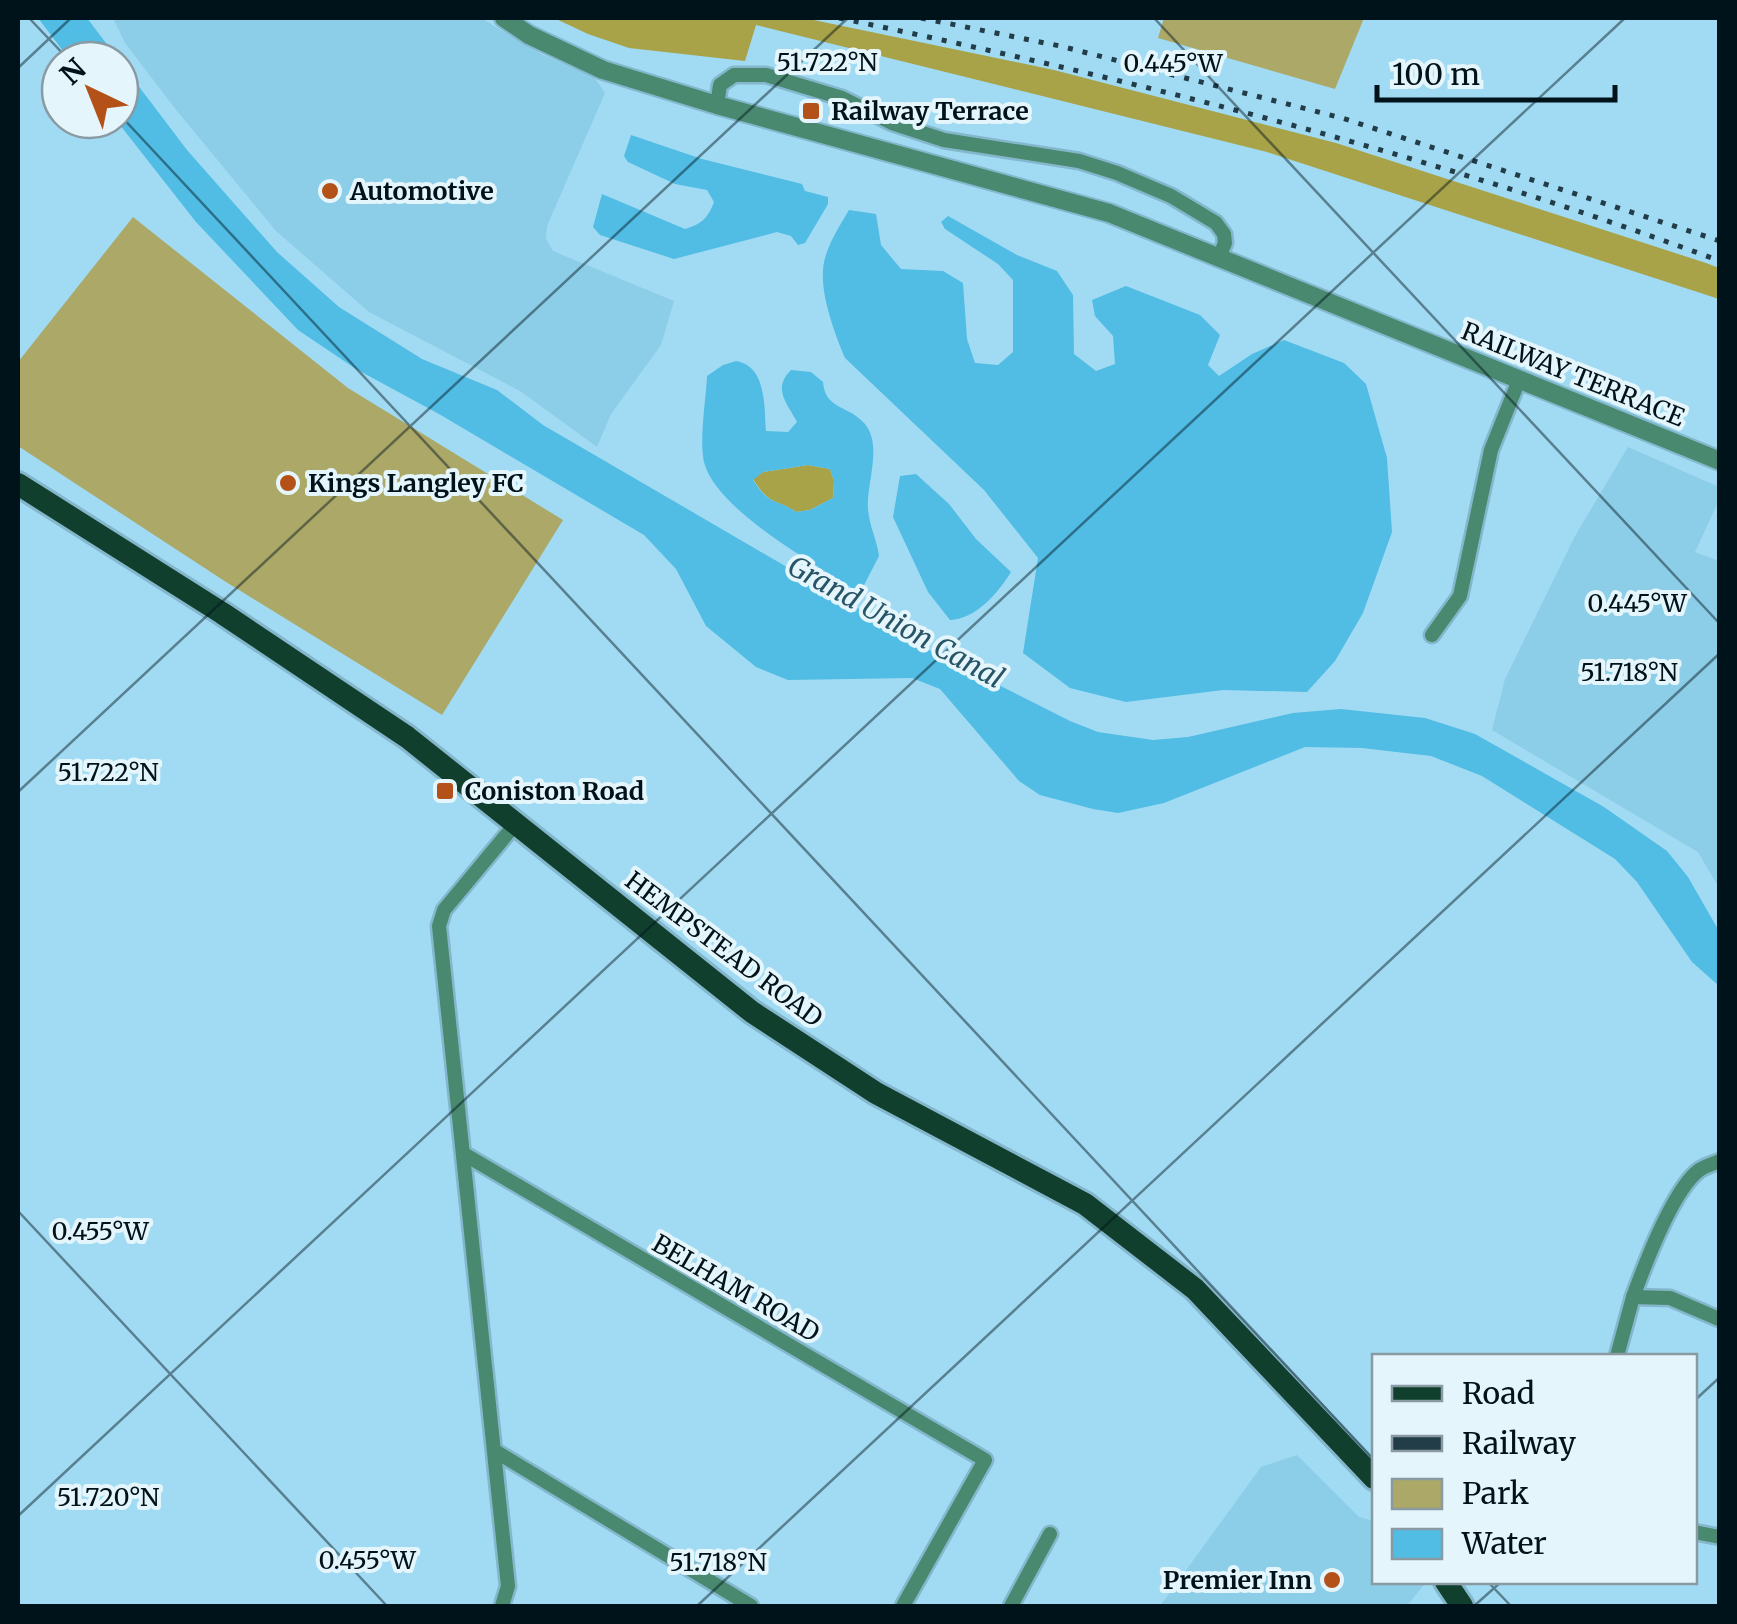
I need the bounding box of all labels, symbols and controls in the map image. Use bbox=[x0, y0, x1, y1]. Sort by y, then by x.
north arrow bbox=[40, 40, 140, 140]
scale bar bbox=[1377, 40, 1614, 102]
text: 51.722°N bbox=[776, 46, 878, 78]
text: 0.445°W bbox=[1123, 47, 1224, 79]
text: N bbox=[53, 51, 93, 92]
text: 100 m bbox=[1392, 55, 1480, 93]
place label: Railway Terrace bbox=[831, 95, 1029, 127]
marker: Railway Terrace bbox=[800, 100, 822, 122]
place label: Automotive bbox=[349, 175, 494, 207]
marker: Automotive bbox=[319, 180, 341, 202]
street label: RAILWAY TERRACE bbox=[1457, 315, 1689, 433]
place label: Kings Langley FC bbox=[308, 467, 524, 499]
marker: Kings Langley FC bbox=[277, 472, 299, 494]
water label: Grand Union Canal bbox=[782, 548, 1010, 696]
text: 0.445°W bbox=[1587, 587, 1688, 619]
text: 51.718°N bbox=[1580, 656, 1678, 688]
text: 51.722°N bbox=[57, 756, 159, 788]
place label: Coniston Road bbox=[465, 775, 644, 807]
marker: Coniston Road bbox=[434, 780, 456, 802]
street label: HEMPSTEAD ROAD bbox=[619, 864, 829, 1034]
text: 0.455°W bbox=[51, 1215, 150, 1247]
street label: BELHAM ROAD bbox=[647, 1227, 825, 1349]
legend bbox=[1372, 1354, 1697, 1584]
text: Road bbox=[1462, 1374, 1535, 1412]
text: Railway bbox=[1462, 1424, 1577, 1462]
text: Park bbox=[1462, 1474, 1529, 1512]
text: 51.720°N bbox=[57, 1481, 159, 1513]
text: Water bbox=[1461, 1524, 1547, 1562]
text: 0.455°W bbox=[318, 1544, 417, 1576]
text: 51.718°N bbox=[669, 1546, 767, 1578]
place label: Premier Inn bbox=[1163, 1564, 1312, 1596]
marker: Premier Inn bbox=[1321, 1569, 1343, 1591]

